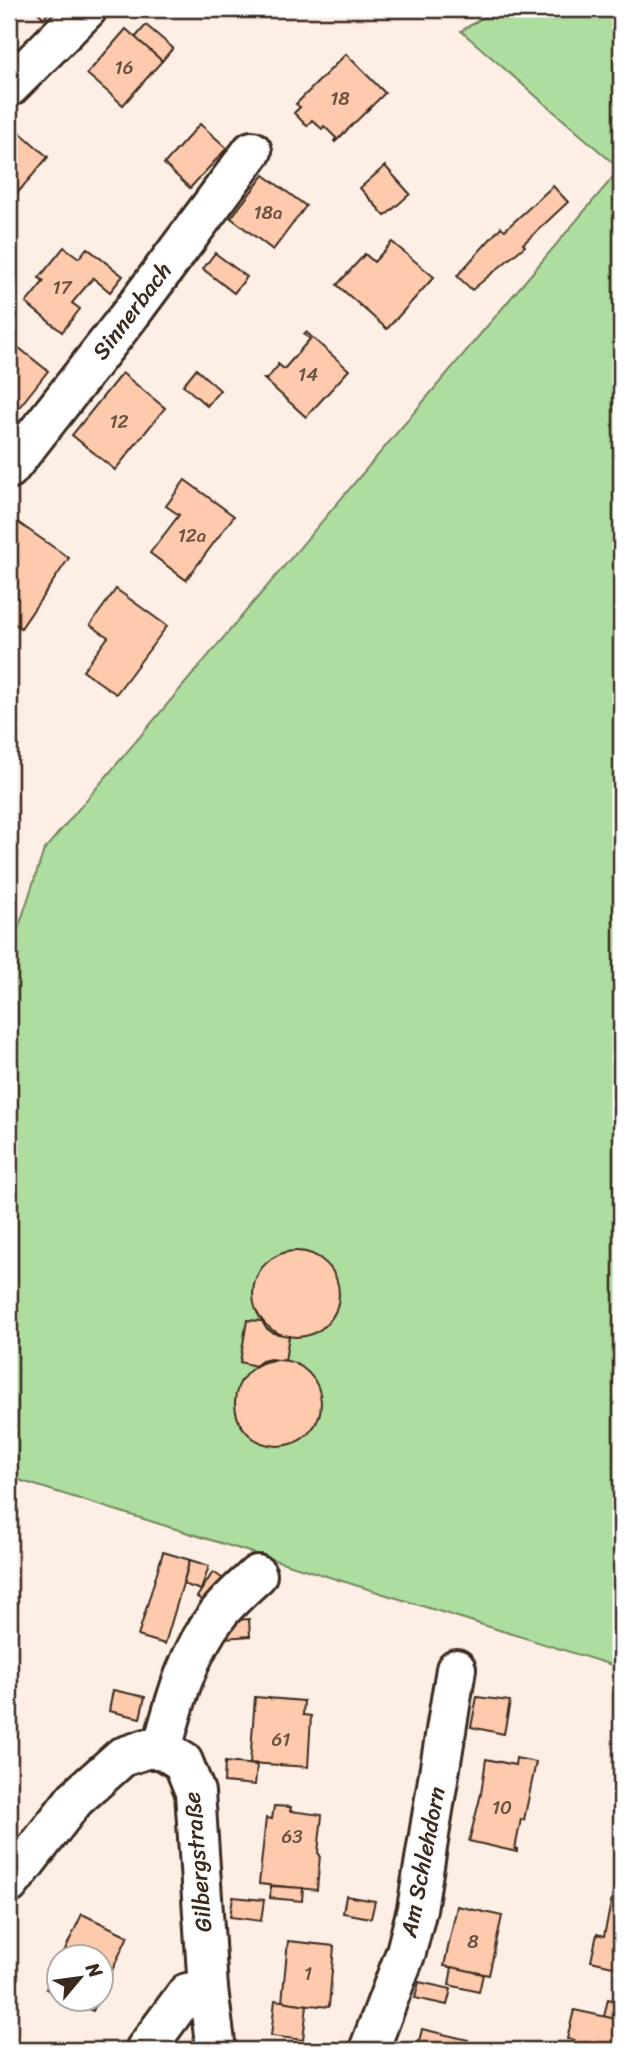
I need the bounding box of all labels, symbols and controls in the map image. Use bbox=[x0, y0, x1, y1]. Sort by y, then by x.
house number: 16 bbox=[115, 51, 133, 84]
house number: 18 bbox=[330, 82, 350, 115]
house number: 18a bbox=[253, 196, 283, 229]
street label: Sinnerbach bbox=[81, 253, 183, 369]
house number: 17 bbox=[52, 271, 73, 304]
house number: 14 bbox=[298, 358, 318, 391]
house number: 12 bbox=[109, 405, 129, 438]
house number: 12a bbox=[178, 519, 207, 552]
house number: 61 bbox=[272, 1723, 290, 1756]
street label: Am Schlehdorn bbox=[388, 1783, 458, 1942]
street label: Gilbergstraße bbox=[171, 1790, 225, 1934]
house number: 10 bbox=[492, 1791, 512, 1824]
house number: 63 bbox=[281, 1820, 303, 1853]
house number: 8 bbox=[467, 1925, 479, 1958]
north arrow bbox=[46, 1944, 116, 2014]
text: N bbox=[76, 1955, 112, 1984]
house number: 1 bbox=[304, 1957, 312, 1990]

